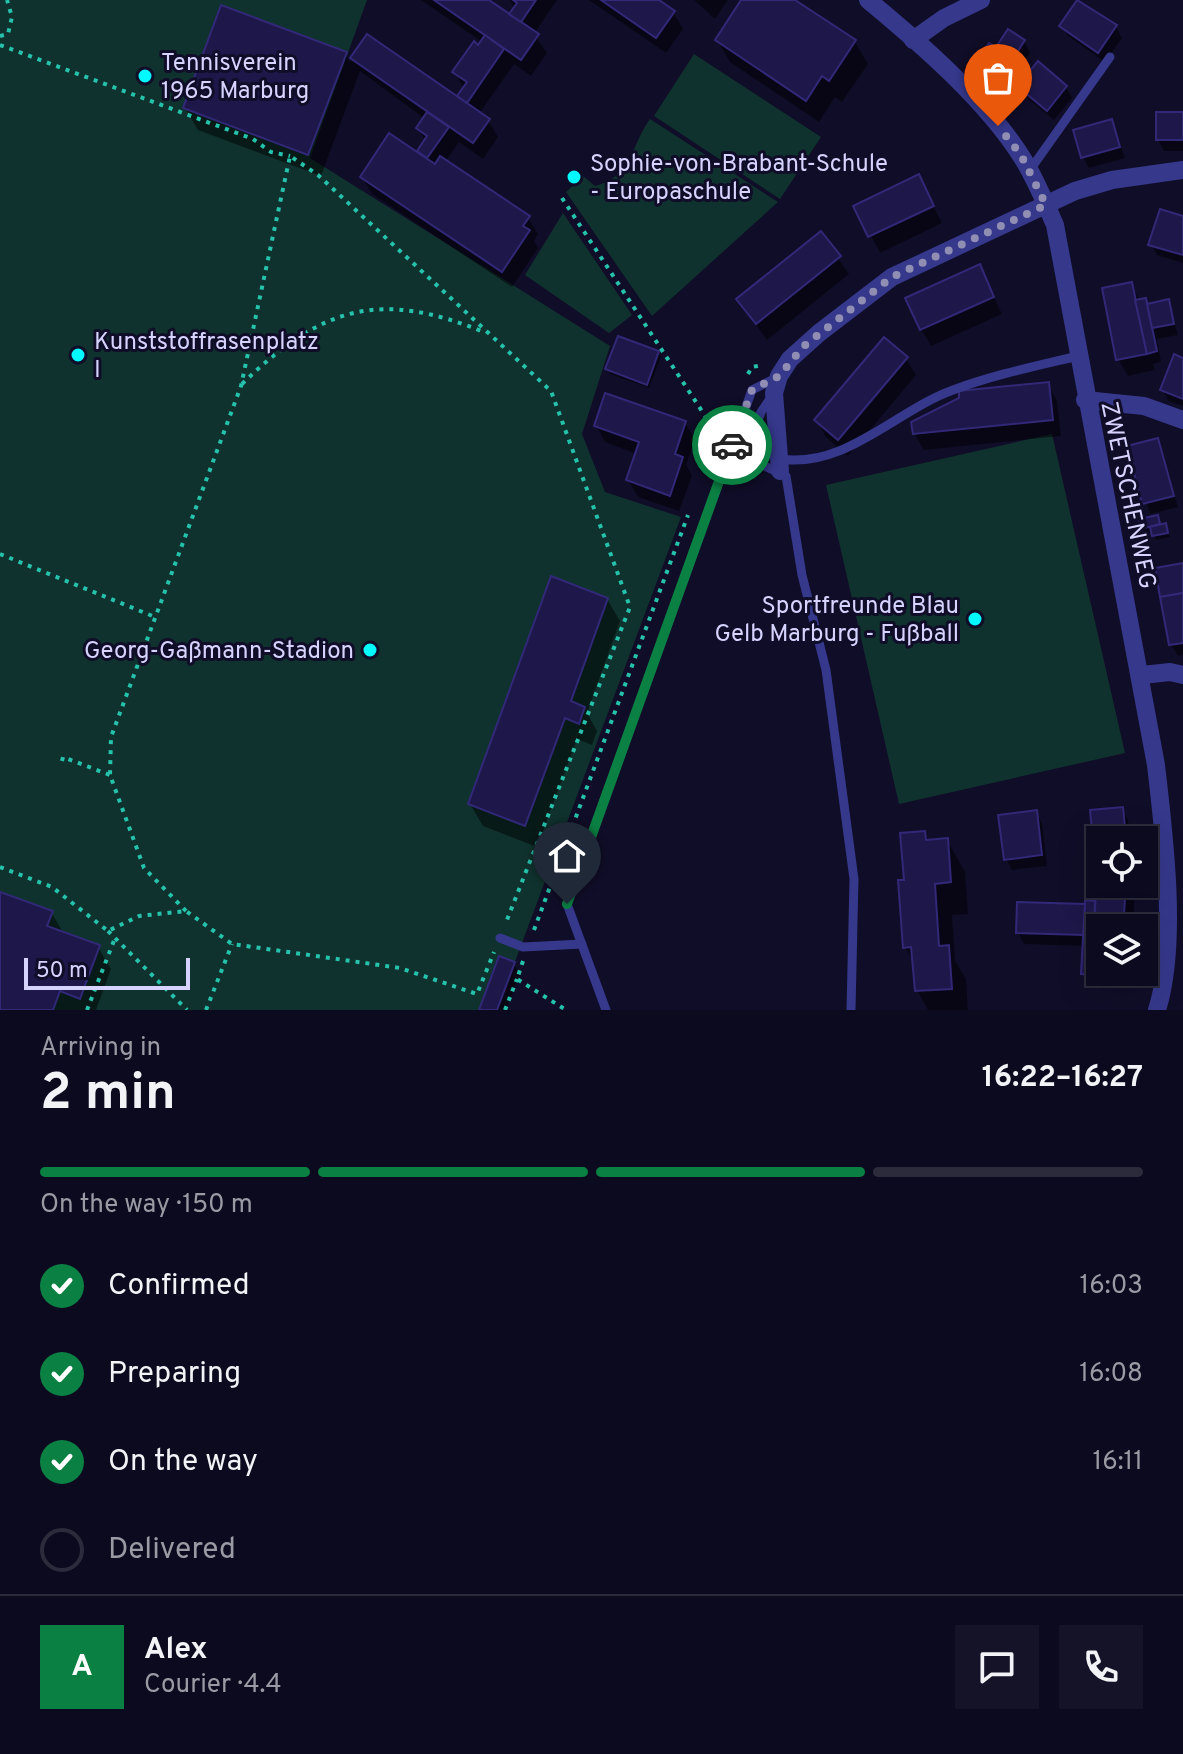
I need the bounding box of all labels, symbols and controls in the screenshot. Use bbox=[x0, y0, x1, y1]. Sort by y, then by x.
pin bbox=[964, 44, 1032, 126]
place label: Tennisverein 1965 Marburg bbox=[161, 49, 309, 107]
icon: bag bbox=[976, 56, 1020, 100]
marker: Tennisverein 1965 Marburg bbox=[136, 67, 154, 85]
place label: Sophie-von-Brabant-Schule - Europaschule bbox=[590, 150, 888, 208]
marker: Sophie-von-Brabant-Schule - Europaschule bbox=[565, 168, 583, 186]
place label: Kunststoffrasenplatz I bbox=[94, 328, 319, 386]
marker: Kunststoffrasenplatz I bbox=[69, 346, 87, 364]
street label: ZWETSCHENWEG bbox=[1093, 399, 1162, 592]
courier bbox=[692, 405, 772, 485]
icon: car bbox=[710, 423, 754, 467]
place label: Sportfreunde Blau Gelb Marburg - Fußball bbox=[714, 592, 959, 650]
marker: Sportfreunde Blau Gelb Marburg - Fußball bbox=[966, 610, 984, 628]
place label: Georg-Gaßmann-Stadion bbox=[84, 637, 354, 667]
marker: Georg-Gaßmann-Stadion bbox=[361, 641, 379, 659]
pin bbox=[533, 822, 601, 904]
map controls bbox=[1086, 826, 1158, 986]
button: locate bbox=[1086, 826, 1158, 898]
icon: home bbox=[545, 834, 589, 878]
button: layers bbox=[1086, 914, 1158, 986]
scale bar bbox=[24, 954, 190, 990]
text: 50 m bbox=[36, 958, 88, 985]
text: Arriving in bbox=[40, 1032, 161, 1065]
text: 16:22–16:27 bbox=[982, 1060, 1143, 1097]
text: 2 min bbox=[40, 1062, 176, 1128]
text: On the way · 150 m bbox=[40, 1189, 253, 1222]
icon: check bbox=[40, 1264, 84, 1308]
text: Confirmed bbox=[108, 1268, 250, 1305]
text: 16:03 bbox=[1080, 1270, 1143, 1303]
icon: check bbox=[40, 1352, 84, 1396]
text: Preparing bbox=[108, 1356, 241, 1393]
text: 16:08 bbox=[1079, 1358, 1143, 1391]
icon: check bbox=[40, 1440, 84, 1484]
text: On the way bbox=[108, 1444, 258, 1481]
text: 16:11 bbox=[1093, 1446, 1143, 1479]
text: Delivered bbox=[108, 1532, 236, 1569]
button: chat bbox=[955, 1625, 1039, 1709]
button: phone bbox=[1059, 1625, 1143, 1709]
text: Alex bbox=[144, 1632, 208, 1669]
text: A bbox=[71, 1649, 93, 1686]
text: Courier · 4.4 bbox=[144, 1669, 282, 1702]

